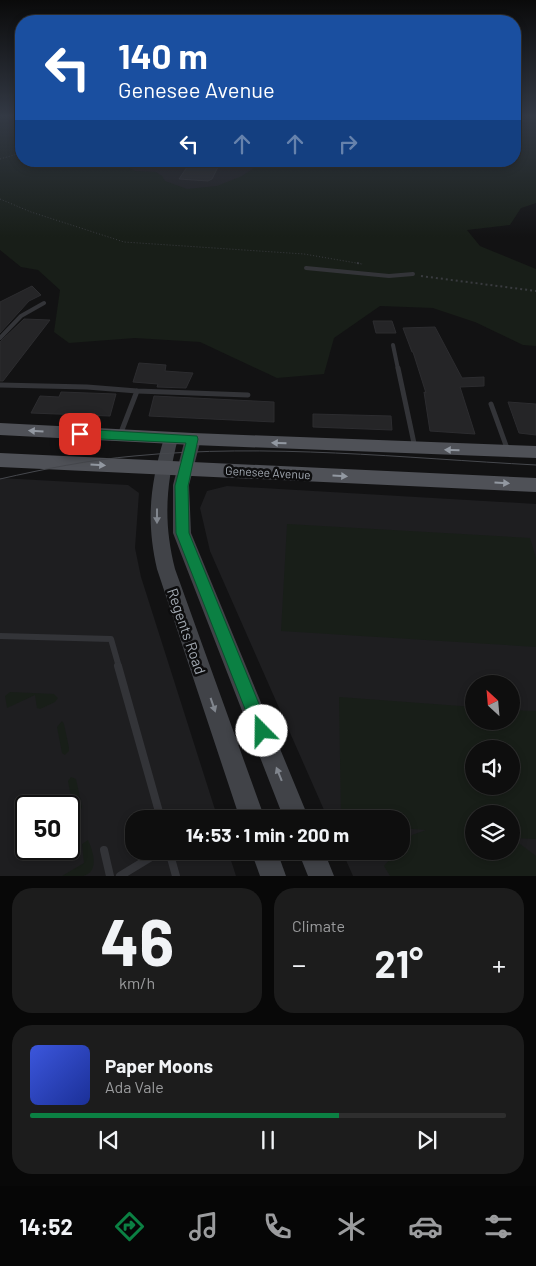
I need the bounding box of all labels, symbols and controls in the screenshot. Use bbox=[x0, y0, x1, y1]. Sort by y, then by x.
text: 140 m bbox=[118, 34, 208, 76]
icon: left bbox=[35, 35, 100, 100]
text: Genesee Avenue bbox=[118, 76, 275, 102]
icon: left bbox=[175, 130, 203, 158]
icon: ahead bbox=[228, 130, 256, 158]
icon: ahead bbox=[281, 130, 309, 158]
icon: right bbox=[334, 130, 362, 158]
pin bbox=[59, 413, 101, 455]
icon: arrive bbox=[66, 420, 94, 448]
one-way arrow bbox=[28, 427, 44, 435]
one-way arrow bbox=[270, 438, 286, 446]
one-way arrow bbox=[444, 445, 460, 453]
one-way arrow bbox=[91, 462, 107, 470]
street label: Genesee Avenue bbox=[225, 463, 311, 481]
one-way arrow bbox=[332, 472, 348, 480]
one-way arrow bbox=[494, 480, 510, 488]
one-way arrow bbox=[153, 509, 161, 525]
street label: Regents Road bbox=[164, 585, 210, 677]
north arrow bbox=[465, 675, 520, 730]
map controls bbox=[465, 675, 520, 860]
one-way arrow bbox=[210, 697, 217, 712]
position arrow bbox=[235, 704, 287, 756]
button: sound bbox=[465, 740, 520, 795]
one-way arrow bbox=[275, 766, 282, 781]
speed limit sign: 50 bbox=[15, 795, 80, 860]
button: layers bbox=[465, 805, 520, 860]
text: 14:53 · 1 min · 200 m bbox=[186, 823, 349, 846]
text: 46 bbox=[100, 901, 174, 979]
text: Climate bbox=[292, 916, 345, 935]
text: 21° bbox=[375, 940, 423, 986]
text: − bbox=[292, 947, 306, 981]
text: + bbox=[492, 947, 506, 981]
text: km/h bbox=[119, 973, 155, 992]
text: Paper Moons bbox=[105, 1054, 213, 1077]
text: Ada Vale bbox=[105, 1077, 164, 1096]
icon: previous bbox=[95, 1126, 123, 1154]
icon: pause bbox=[254, 1126, 282, 1154]
icon: next bbox=[413, 1126, 441, 1154]
icon: directions bbox=[112, 1209, 147, 1244]
icon: music bbox=[186, 1209, 221, 1244]
icon: phone bbox=[260, 1209, 295, 1244]
icon: climate bbox=[334, 1209, 369, 1244]
icon: car bbox=[408, 1209, 443, 1244]
icon: filters bbox=[481, 1209, 516, 1244]
text: 14:52 bbox=[19, 1213, 73, 1239]

